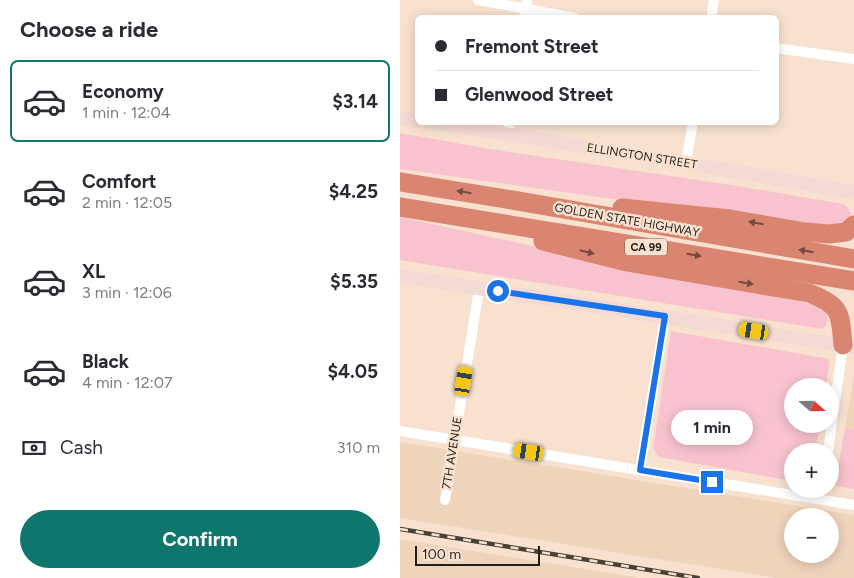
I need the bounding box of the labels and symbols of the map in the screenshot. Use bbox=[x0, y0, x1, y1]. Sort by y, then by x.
street label: ELLINGTON STREET bbox=[586, 140, 699, 172]
one-way arrow bbox=[456, 187, 472, 195]
street label: GOLDEN STATE HIGHWAY bbox=[553, 200, 701, 240]
one-way arrow bbox=[748, 219, 764, 227]
road number: CA 99 bbox=[625, 238, 667, 256]
one-way arrow bbox=[798, 247, 814, 255]
one-way arrow bbox=[579, 248, 594, 256]
one-way arrow bbox=[686, 251, 702, 259]
one-way arrow bbox=[739, 279, 755, 287]
route start bbox=[487, 280, 509, 302]
car bbox=[738, 321, 769, 341]
car bbox=[454, 365, 473, 397]
north arrow bbox=[784, 378, 839, 432]
callout: 1 min bbox=[671, 410, 753, 444]
street label: 7TH AVENUE bbox=[439, 416, 465, 490]
car bbox=[513, 442, 544, 462]
route end bbox=[701, 471, 723, 493]
scale bar bbox=[415, 543, 540, 566]

